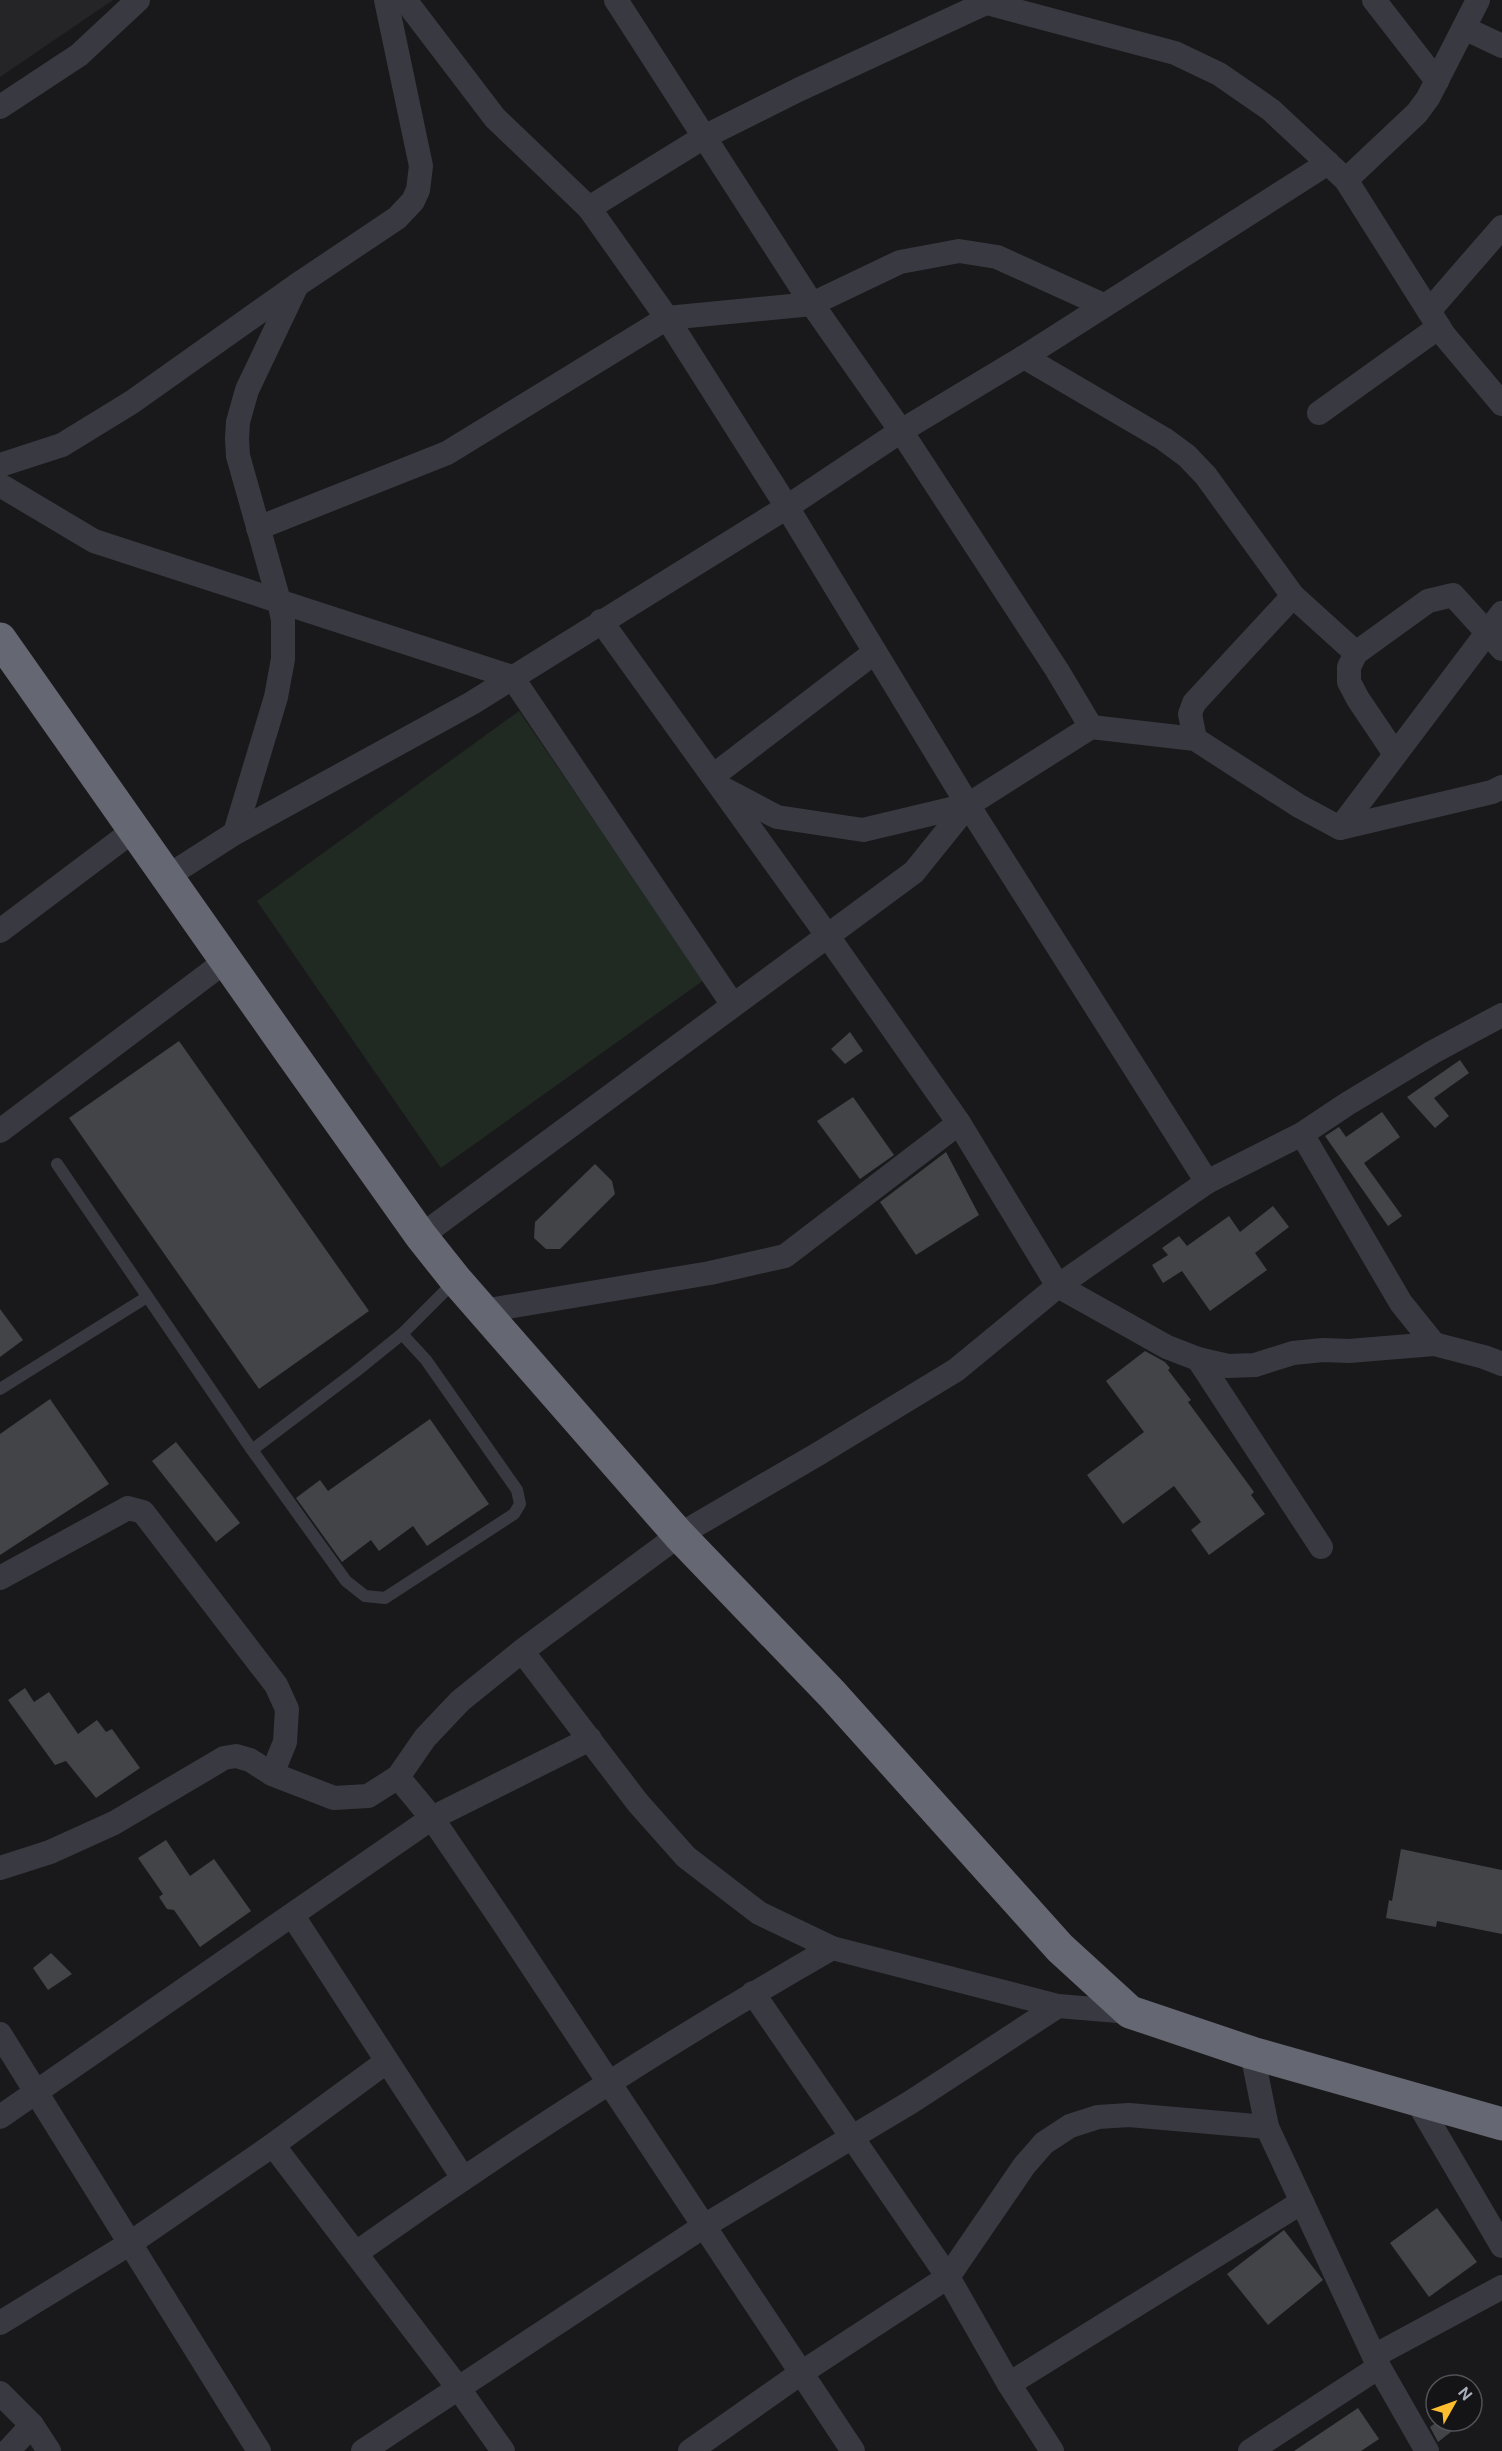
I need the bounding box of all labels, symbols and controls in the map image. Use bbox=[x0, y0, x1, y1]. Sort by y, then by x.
north arrow bbox=[1424, 2373, 1484, 2433]
text: N bbox=[1453, 2382, 1477, 2405]

